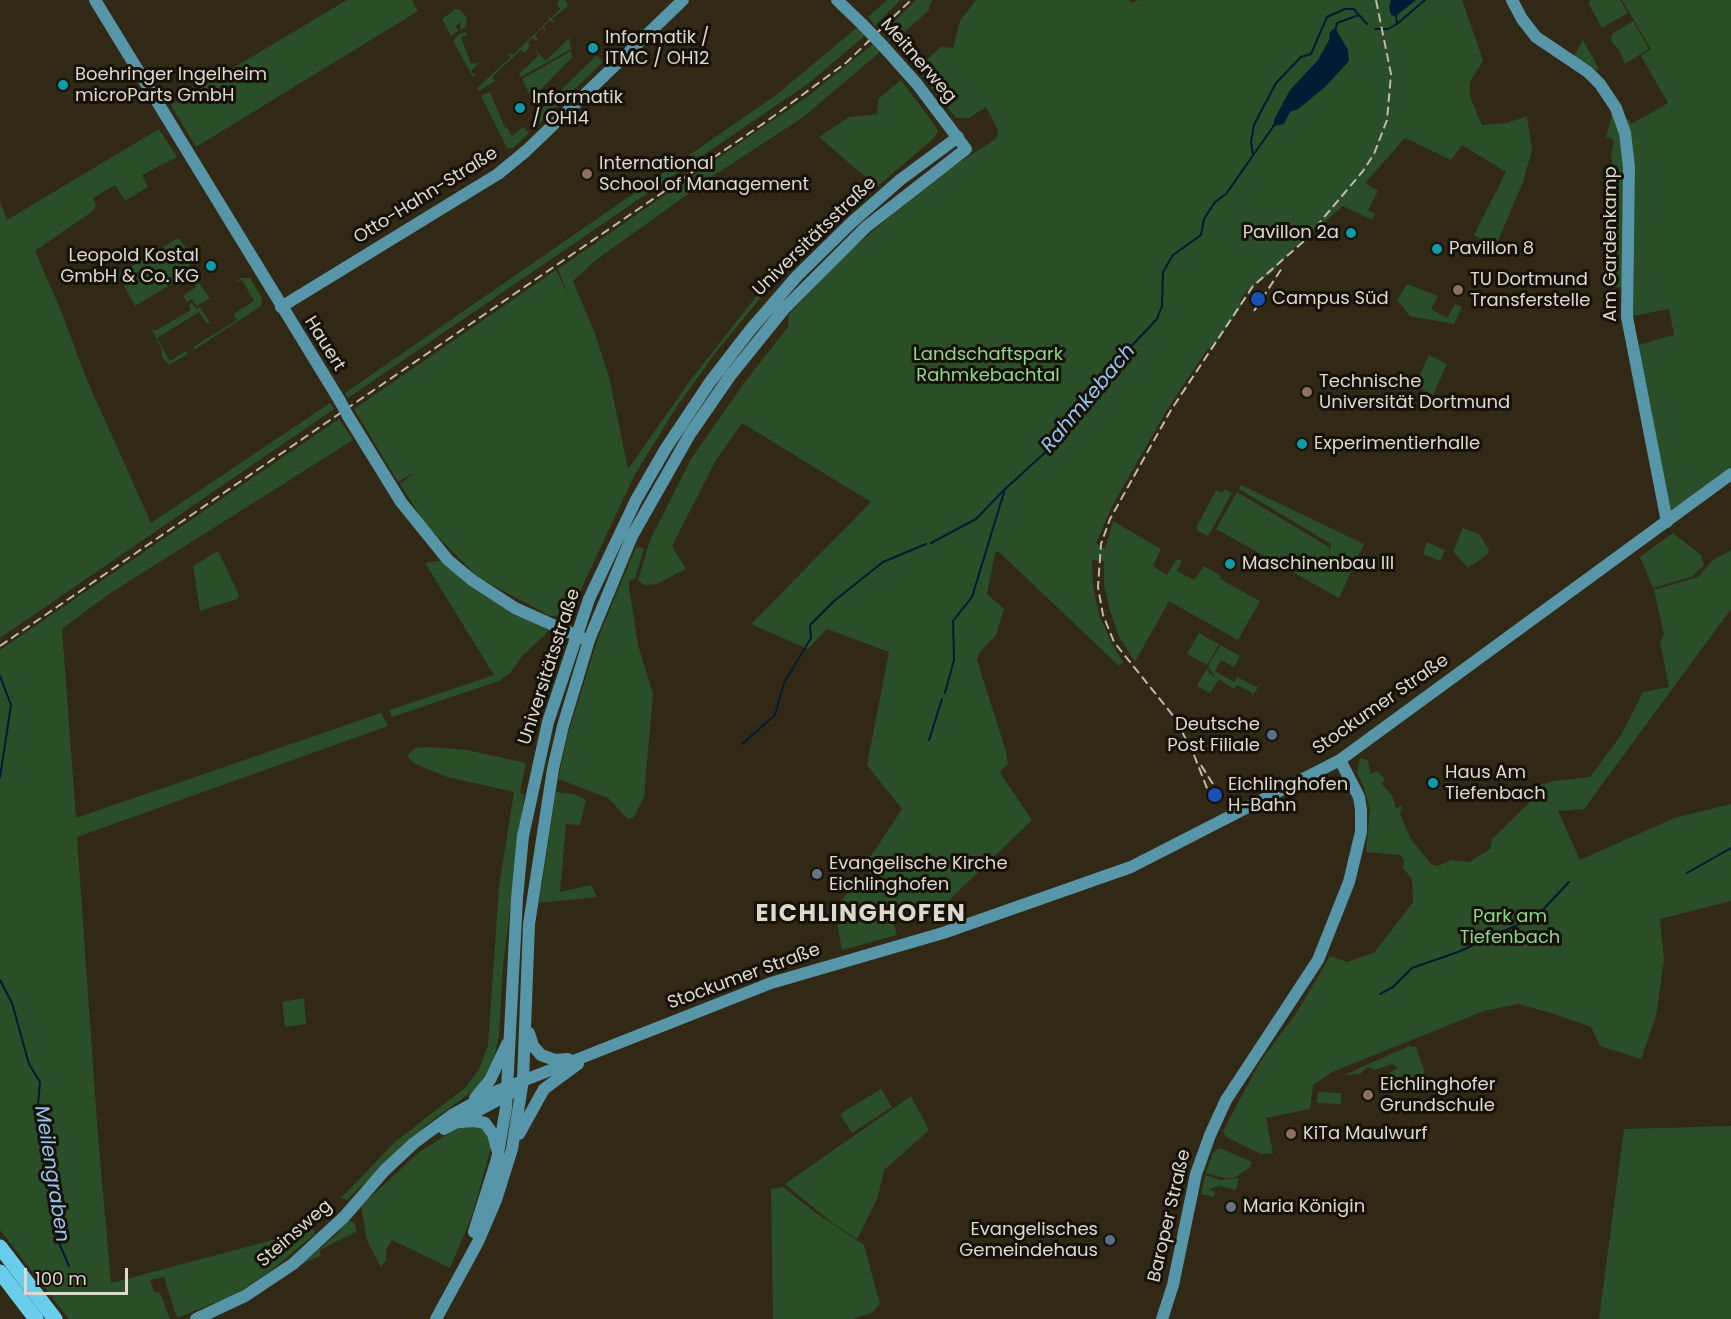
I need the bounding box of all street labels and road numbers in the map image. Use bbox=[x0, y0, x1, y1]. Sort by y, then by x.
street label: Meitnerweg bbox=[875, 14, 961, 108]
street label: Otto-Hahn-Straße bbox=[350, 143, 502, 249]
street label: Am Gardenkamp bbox=[1600, 166, 1622, 322]
street label: Universitätsstraße bbox=[749, 173, 881, 301]
street label: Hauert bbox=[299, 313, 349, 375]
street label: Universitätsstraße bbox=[515, 586, 585, 748]
street label: Stockumer Straße bbox=[1309, 650, 1453, 760]
street label: Stockumer Straße bbox=[665, 939, 823, 1015]
street label: Baroper Straße bbox=[1144, 1147, 1196, 1285]
street label: Steinsweg bbox=[253, 1196, 337, 1272]

